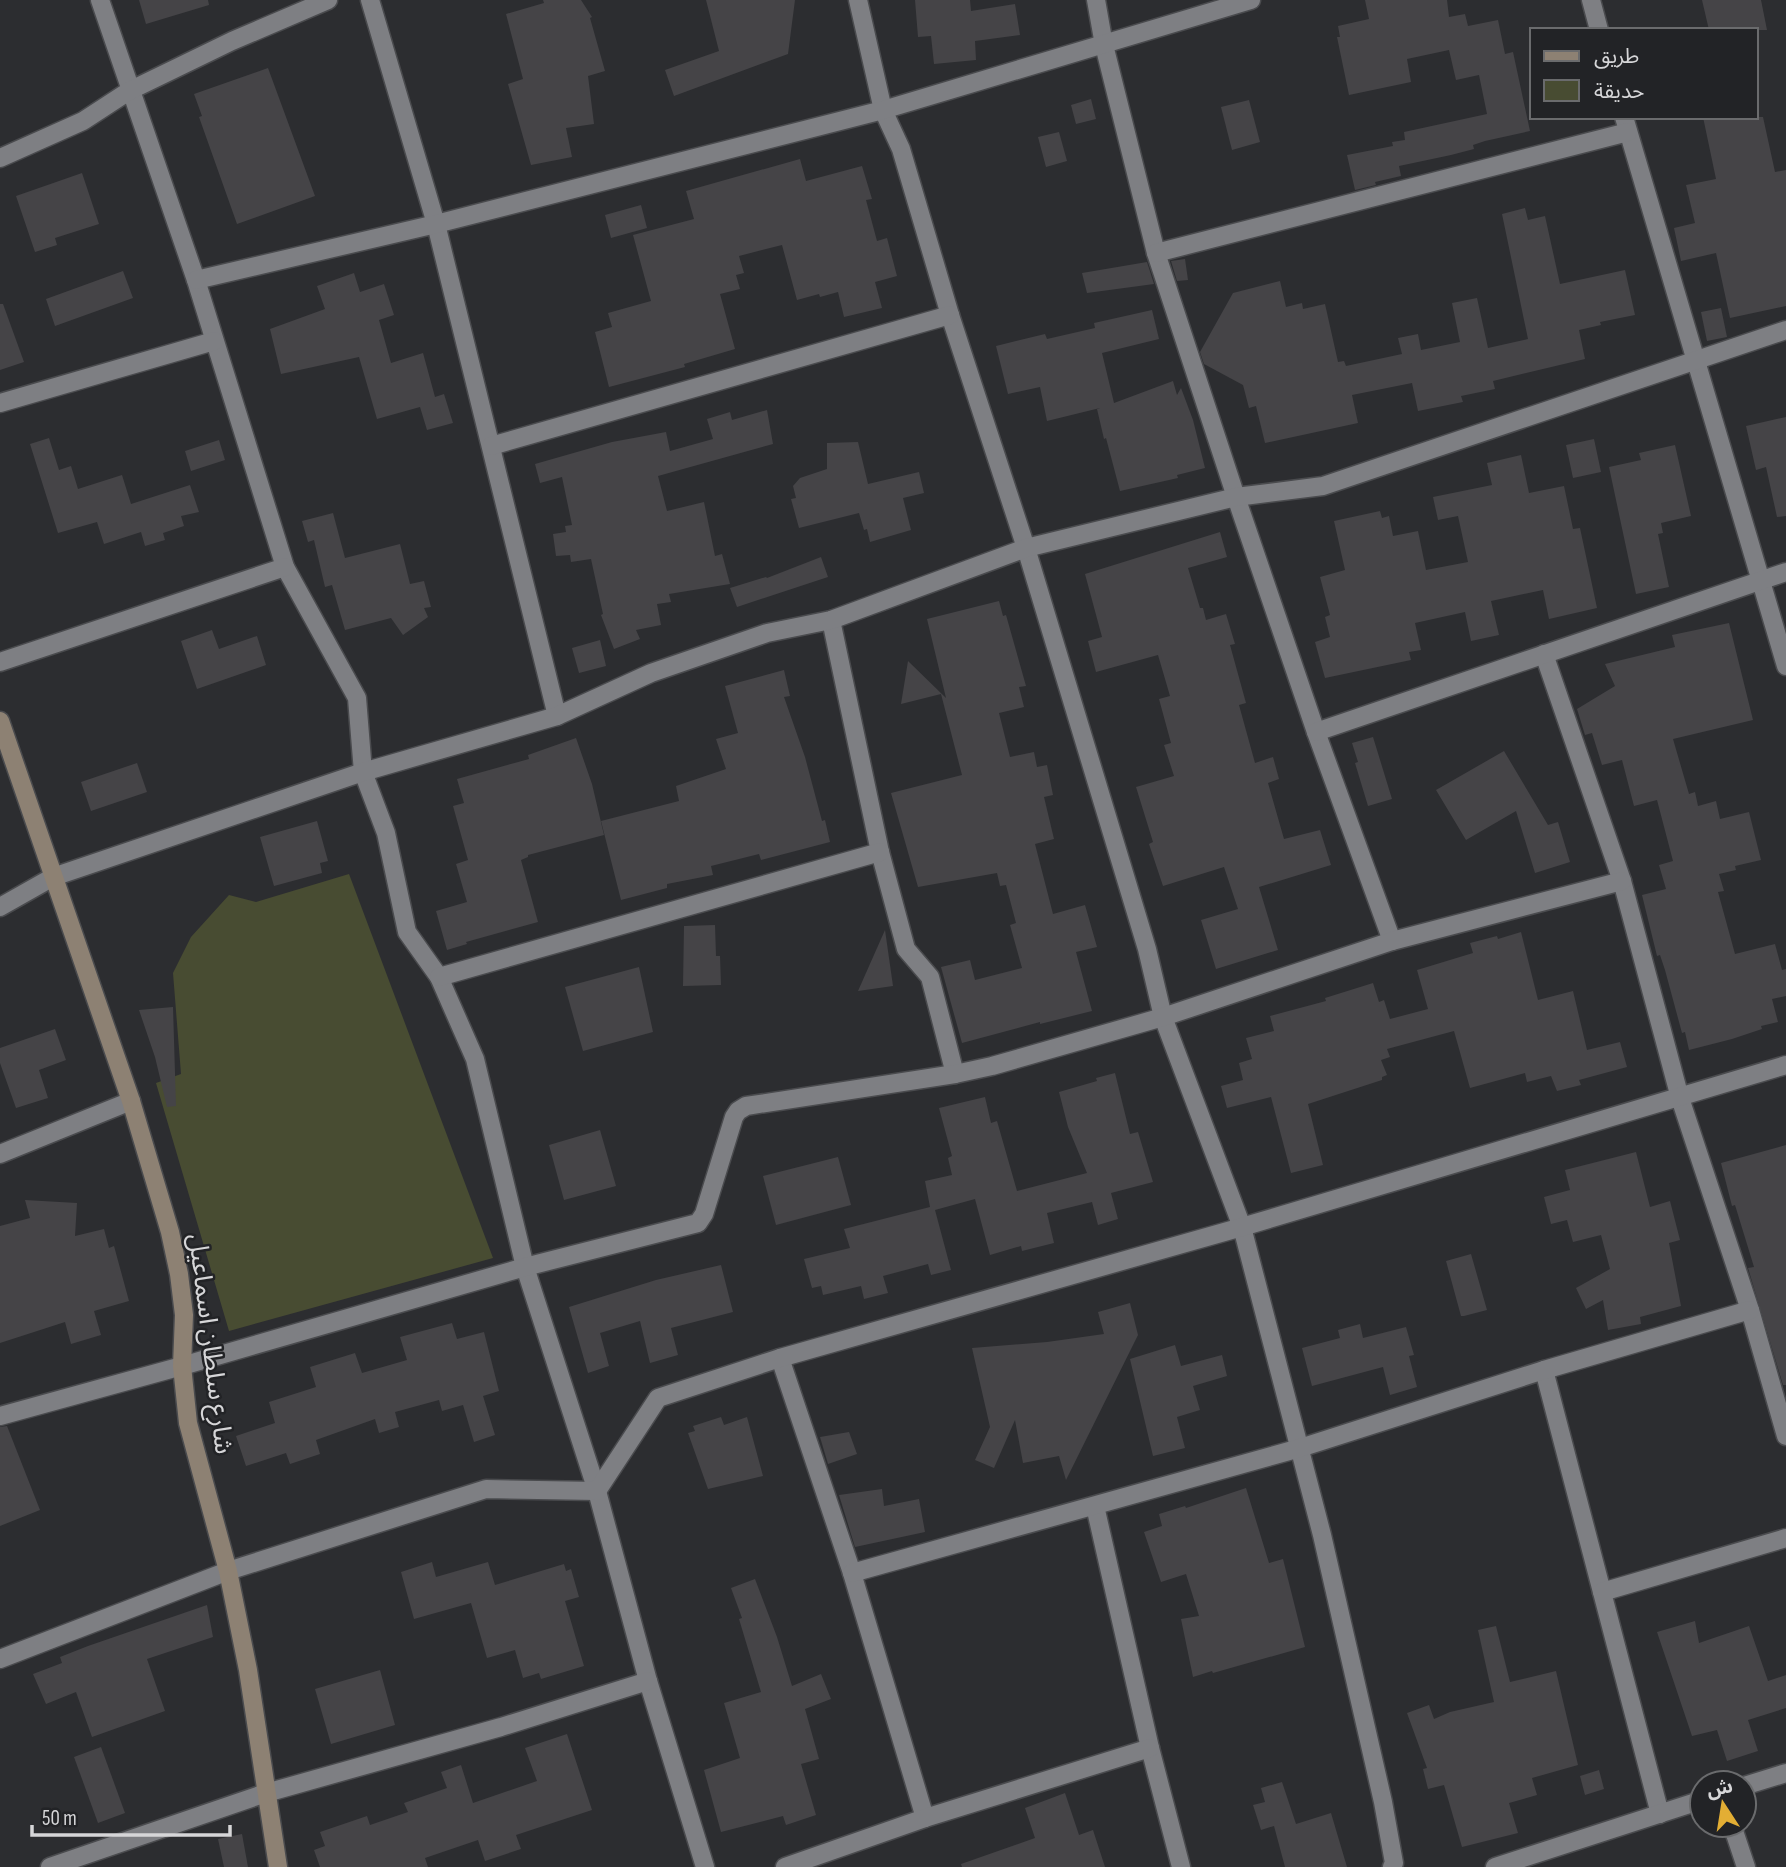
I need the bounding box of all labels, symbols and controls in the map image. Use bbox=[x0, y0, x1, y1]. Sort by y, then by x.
legend bbox=[1530, 28, 1758, 119]
text: طريق bbox=[1594, 44, 1639, 69]
text: حديقة bbox=[1594, 79, 1644, 104]
street label: شارع سلطان اسماعيل bbox=[179, 1232, 239, 1456]
north arrow bbox=[1688, 1769, 1758, 1839]
text: ش bbox=[1705, 1775, 1735, 1803]
scale bar bbox=[32, 1794, 229, 1838]
text: 50 m bbox=[42, 1806, 77, 1831]

